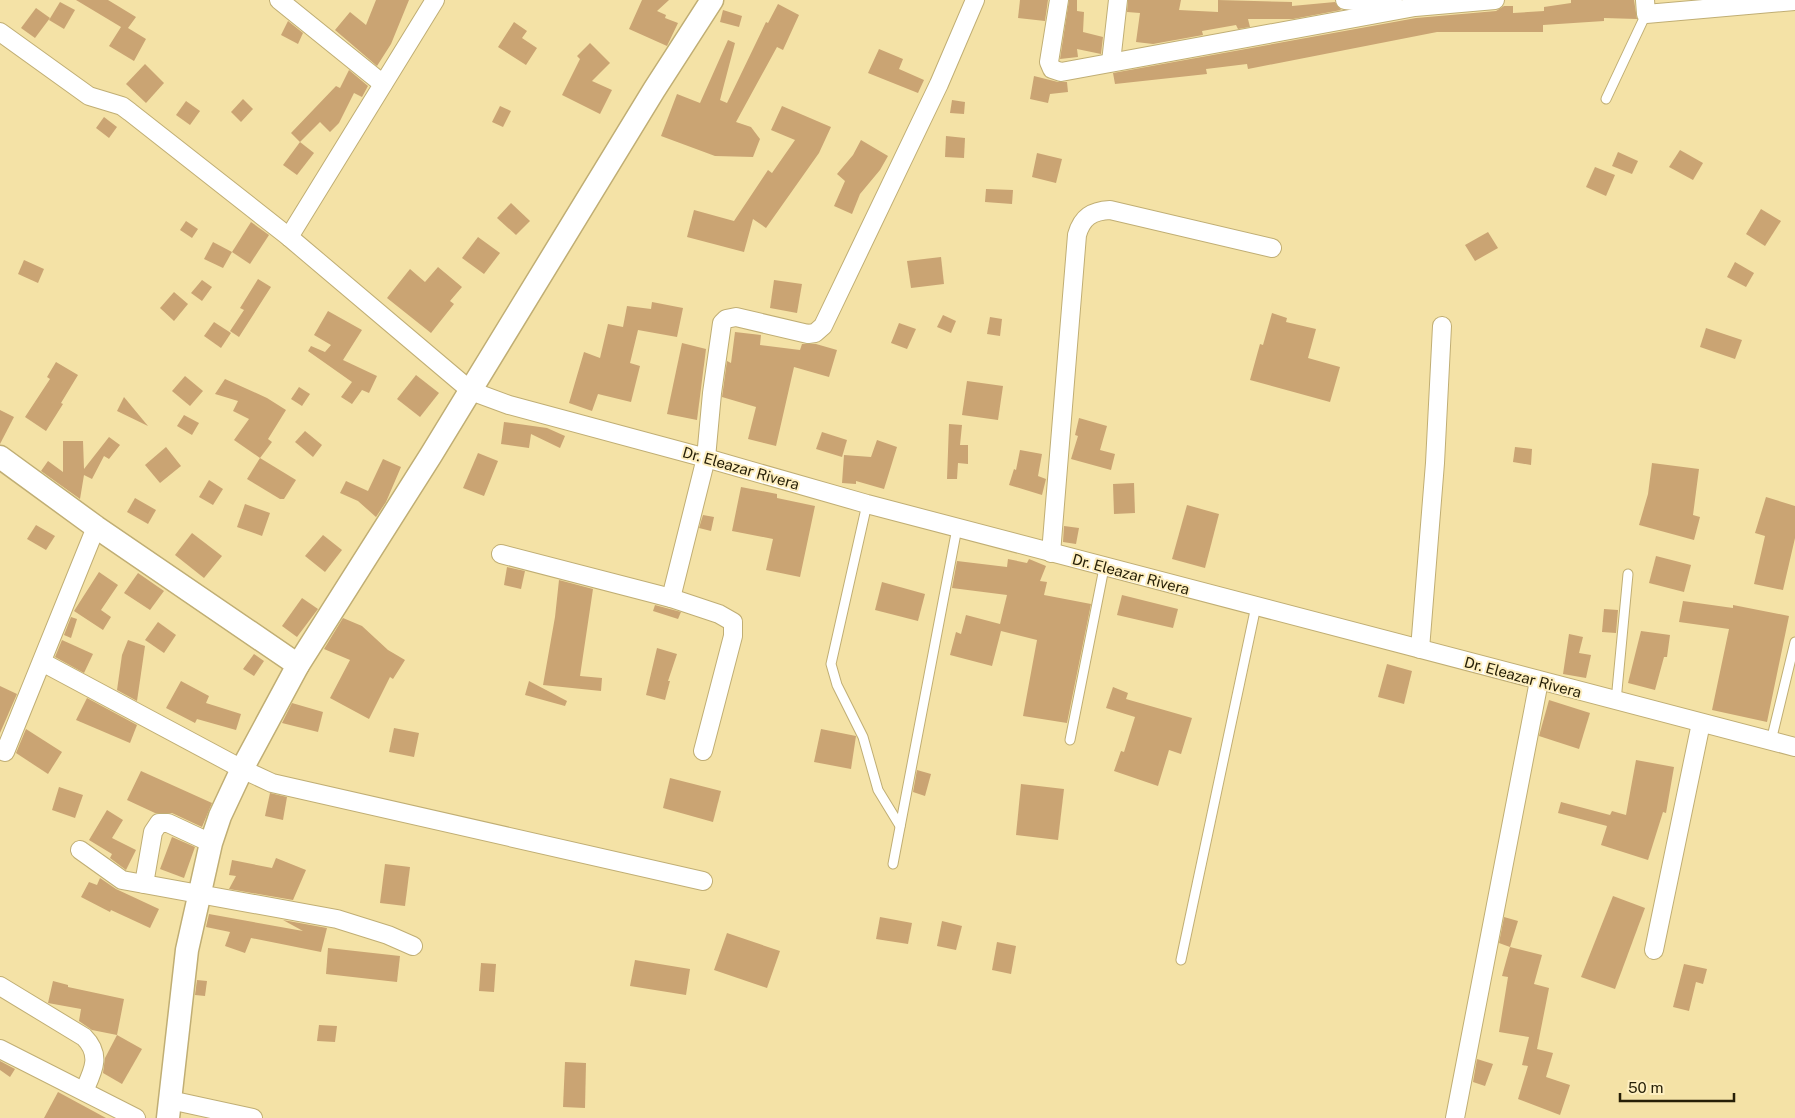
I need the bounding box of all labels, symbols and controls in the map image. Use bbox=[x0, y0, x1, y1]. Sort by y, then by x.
street label: Dr. Eleazar Rivera bbox=[681, 443, 801, 493]
street label: Dr. Eleazar Rivera bbox=[1071, 550, 1191, 598]
street label: Dr. Eleazar Rivera bbox=[1463, 653, 1583, 701]
scale bar bbox=[1620, 1070, 1734, 1102]
text: 50 m bbox=[1628, 1079, 1663, 1096]

